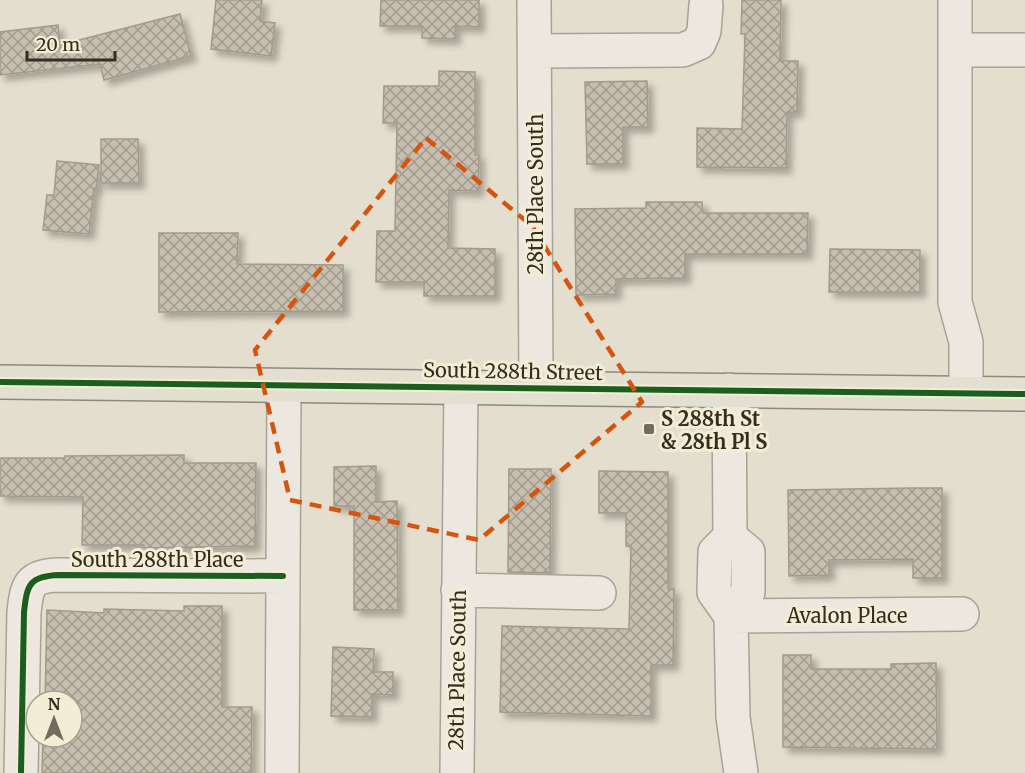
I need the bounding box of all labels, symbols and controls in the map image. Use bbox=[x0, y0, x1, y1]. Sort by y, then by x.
scale bar bbox=[27, 24, 116, 62]
text: 20 m bbox=[36, 33, 80, 56]
street label: 28th Place South bbox=[523, 114, 548, 274]
street label: South 288th Street bbox=[423, 357, 603, 385]
place label: S 288th St & 28th Pl S bbox=[661, 406, 767, 454]
marker: S 288th St & 28th Pl S bbox=[642, 422, 656, 436]
street label: South 288th Place bbox=[71, 547, 243, 572]
street label: 28th Place South bbox=[443, 589, 471, 751]
street label: Avalon Place bbox=[786, 603, 907, 628]
north arrow bbox=[24, 689, 84, 749]
text: N bbox=[48, 694, 61, 714]

